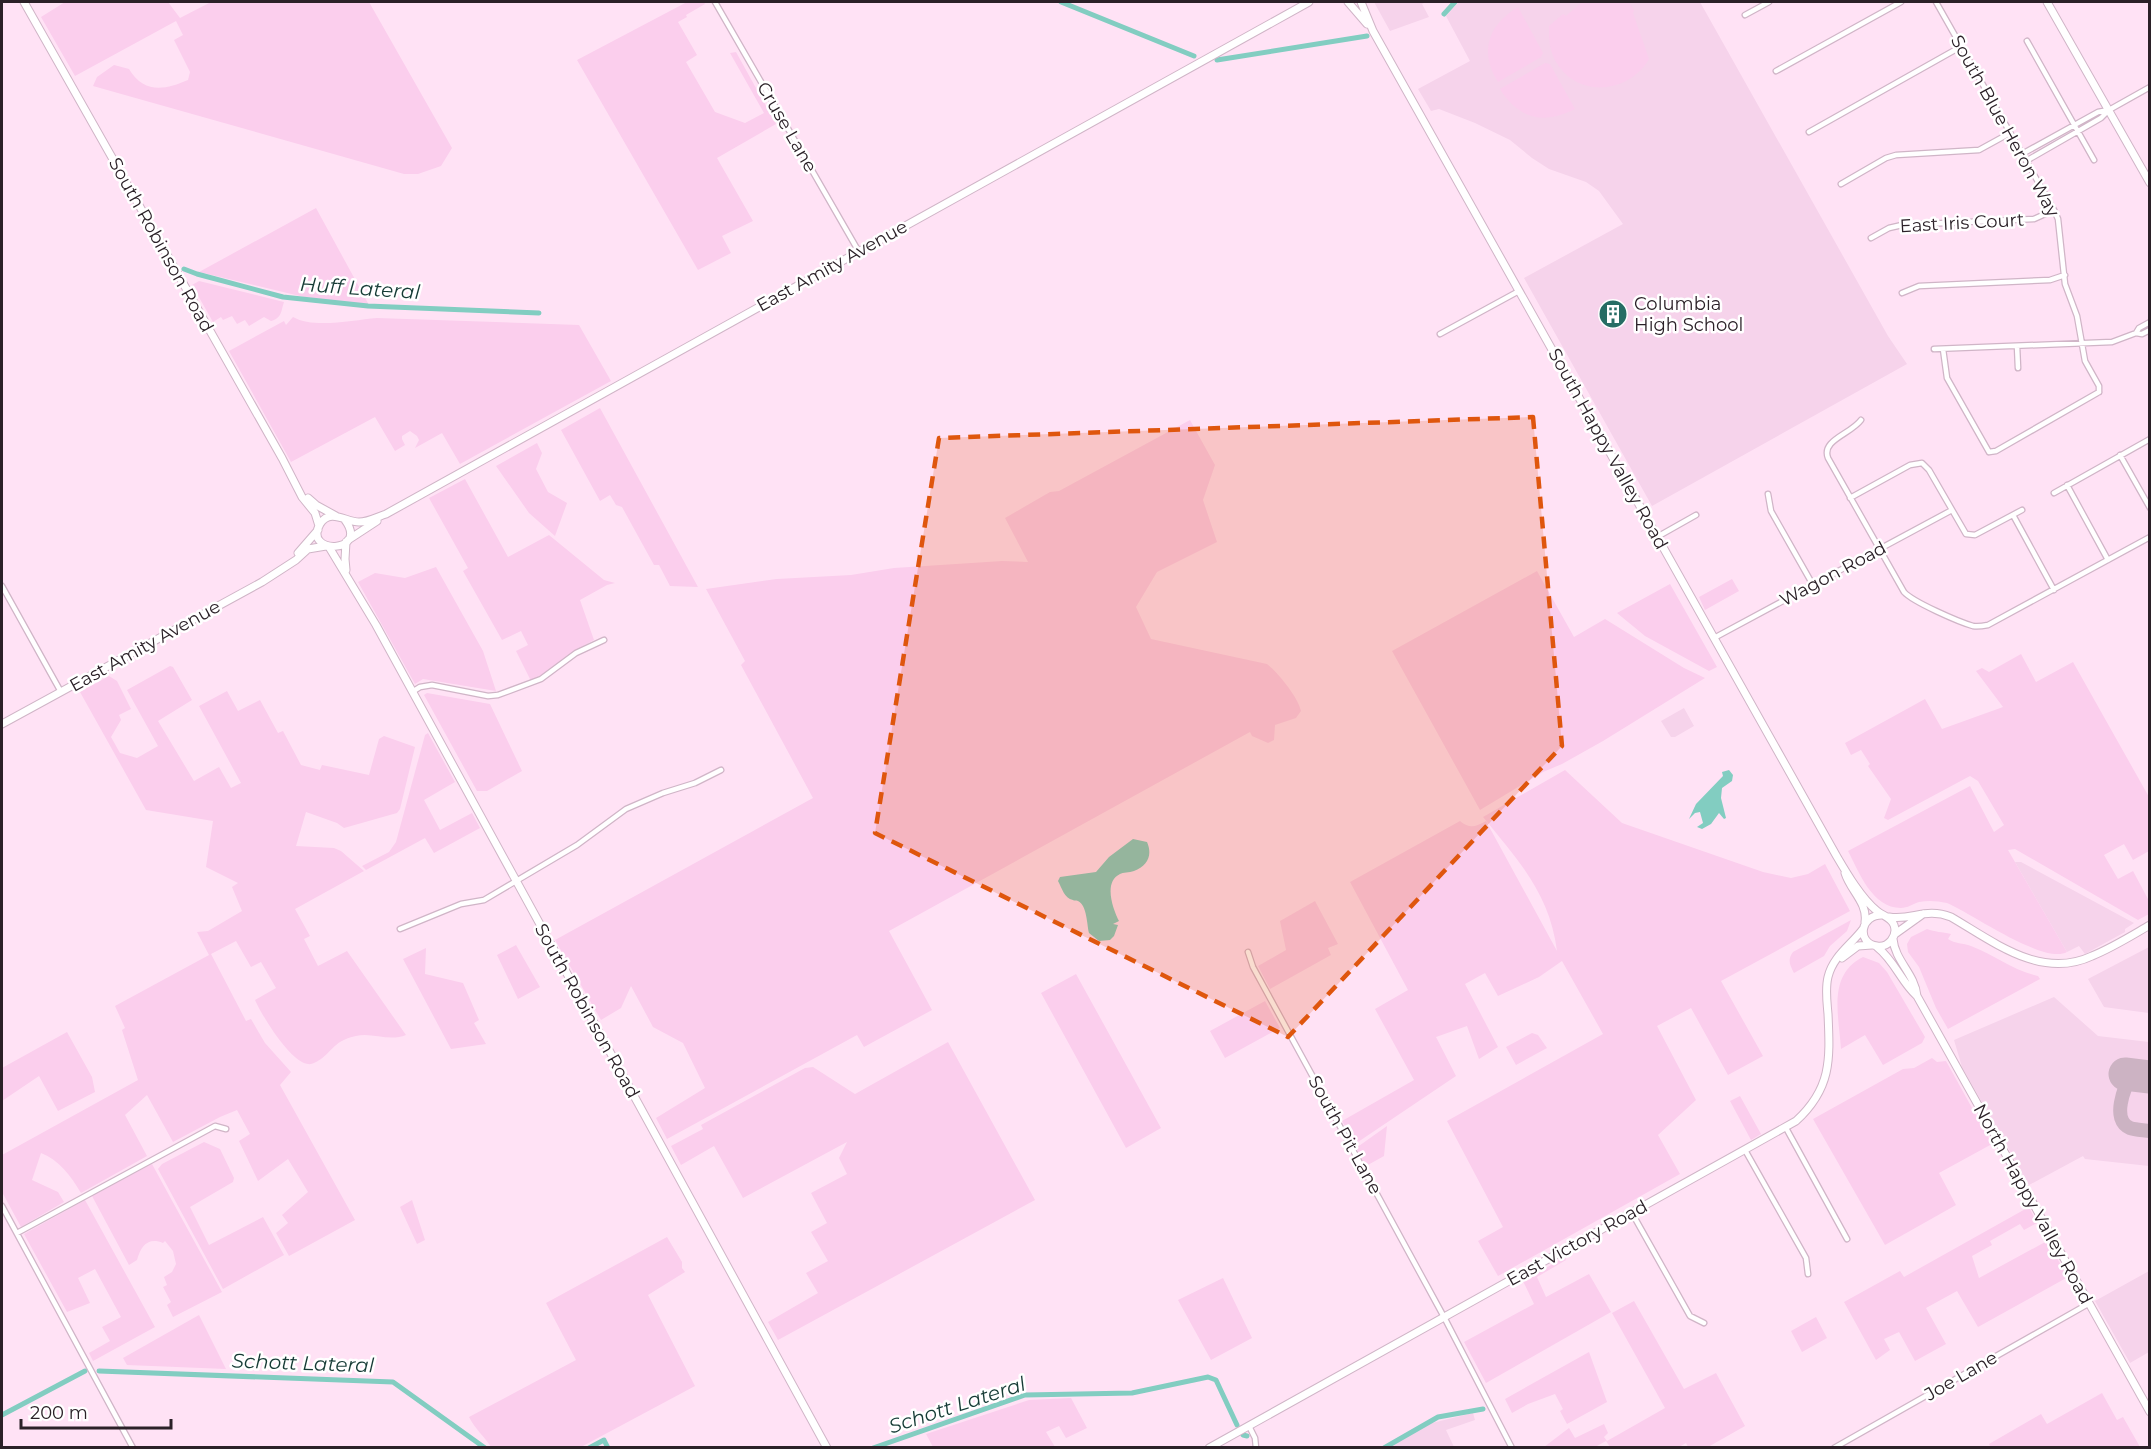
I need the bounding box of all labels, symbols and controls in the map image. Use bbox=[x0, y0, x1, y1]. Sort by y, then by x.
street label: South Blue Heron Way bbox=[1946, 31, 2064, 221]
street label: Cruse Lane bbox=[752, 78, 822, 176]
street label: South Robinson Road bbox=[104, 154, 218, 336]
street label: East Iris Court bbox=[1899, 209, 2025, 237]
street label: East Amity Avenue bbox=[753, 215, 911, 317]
water label: Huff Lateral bbox=[299, 272, 421, 304]
place label: Columbia High School bbox=[1634, 293, 1743, 336]
building icon: Columbia High School bbox=[1597, 298, 1629, 330]
street label: South Happy Valley Road bbox=[1543, 345, 1673, 553]
street label: Wagon Road bbox=[1776, 537, 1890, 611]
street label: East Amity Avenue bbox=[66, 595, 224, 697]
street label: South Robinson Road bbox=[530, 920, 644, 1102]
street label: South Pit Lane bbox=[1303, 1072, 1387, 1198]
street label: North Happy Valley Road bbox=[1969, 1100, 2097, 1308]
street label: East Victory Road bbox=[1503, 1195, 1651, 1291]
street label: Joe Lane bbox=[1920, 1346, 2001, 1406]
water label: Schott Lateral bbox=[231, 1349, 375, 1377]
water label: Schott Lateral bbox=[886, 1371, 1029, 1438]
scale bar bbox=[21, 1392, 171, 1430]
text: 200 m bbox=[30, 1402, 88, 1424]

